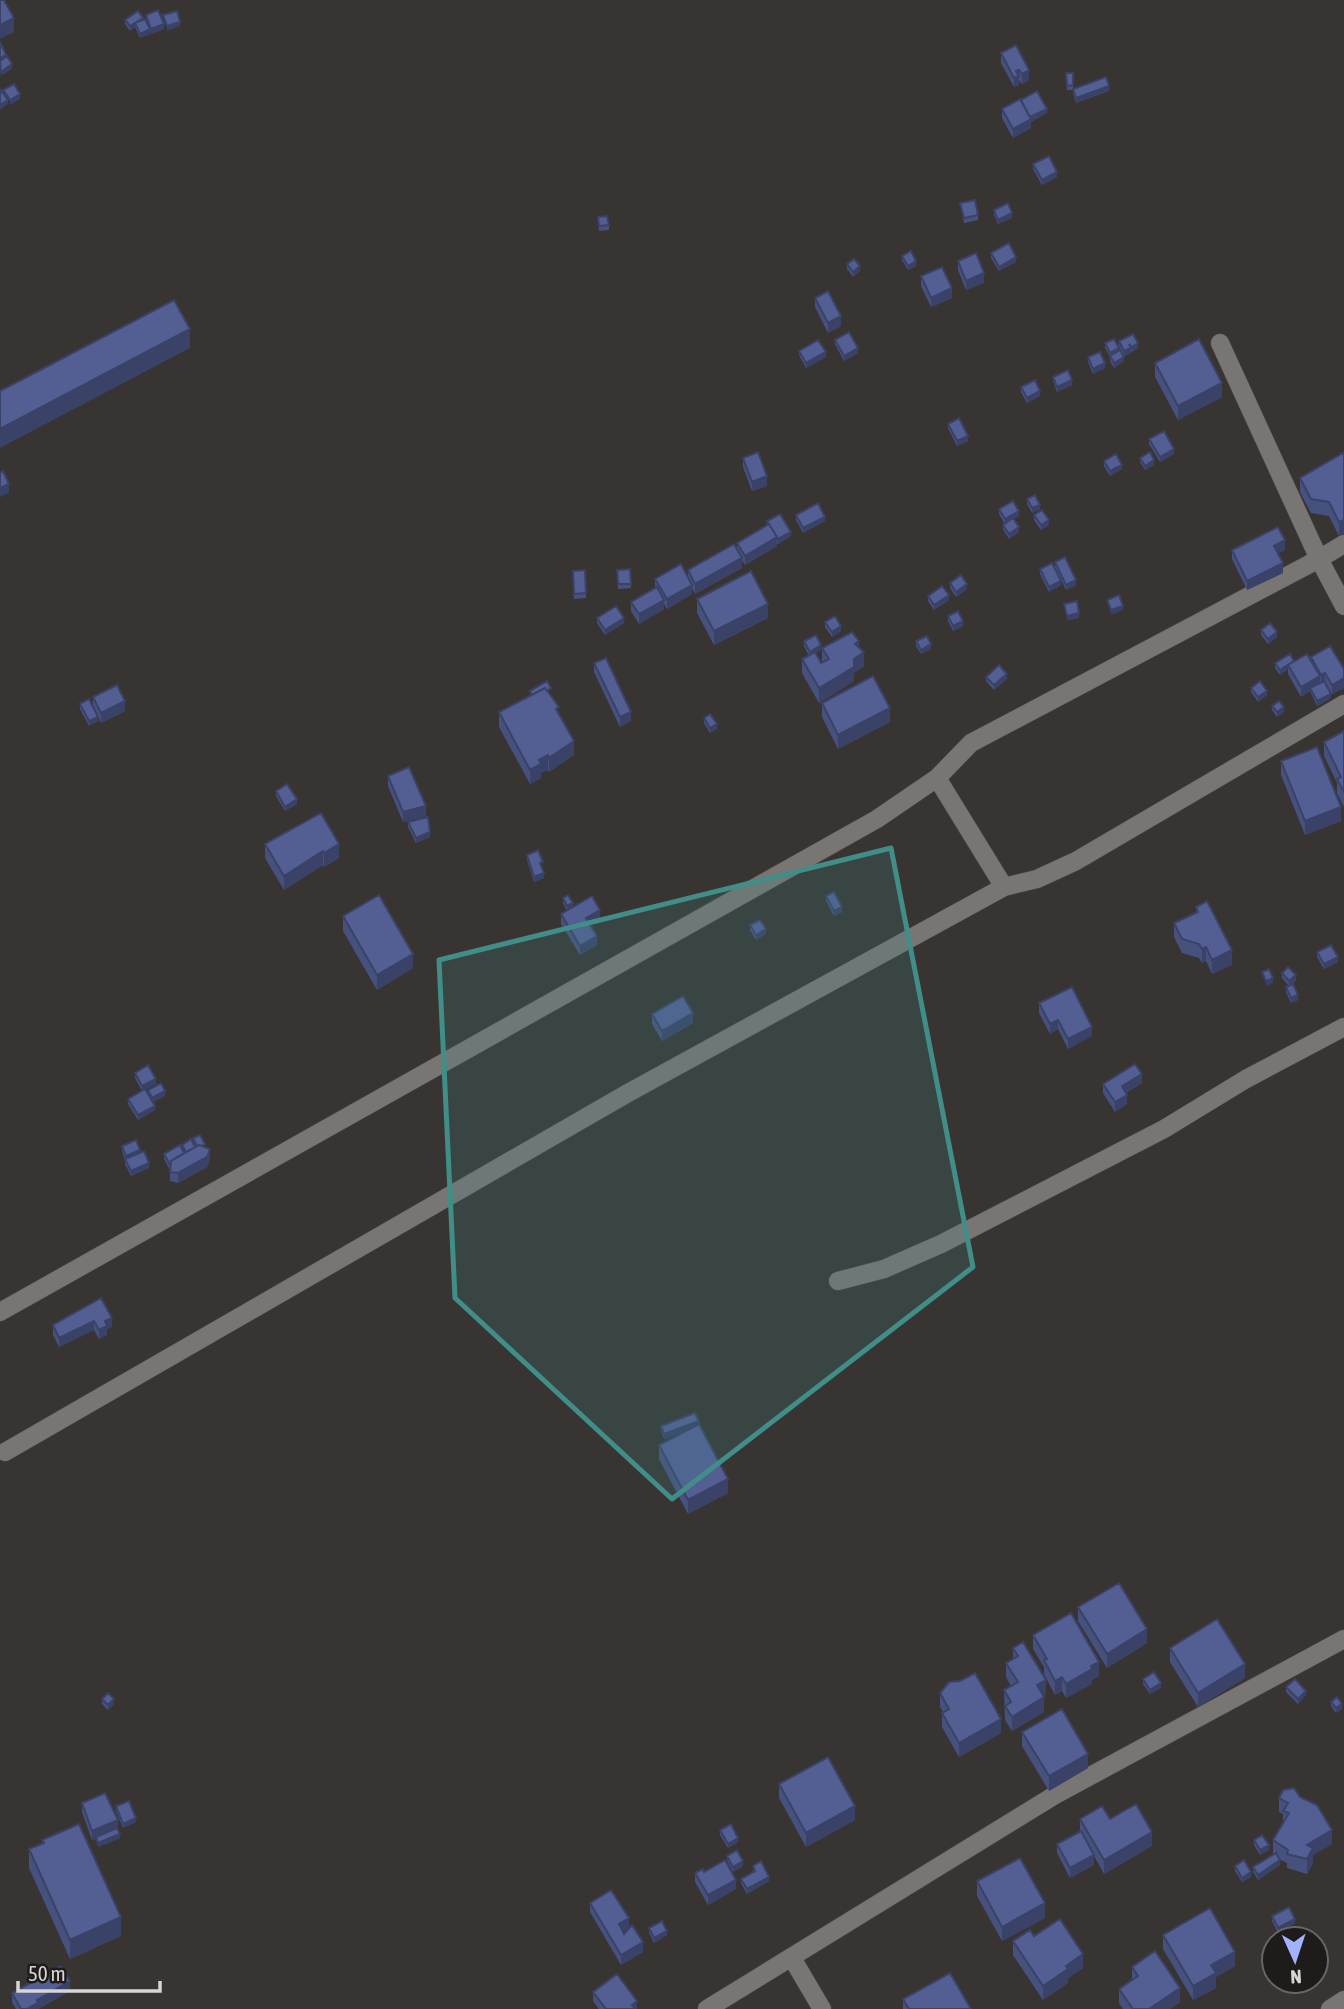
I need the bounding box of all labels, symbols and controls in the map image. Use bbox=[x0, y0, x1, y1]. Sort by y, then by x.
north arrow bbox=[1260, 1925, 1330, 1995]
scale bar bbox=[18, 1950, 159, 1994]
text: 50 m bbox=[28, 1961, 66, 1985]
text: N bbox=[1290, 1966, 1302, 1988]

